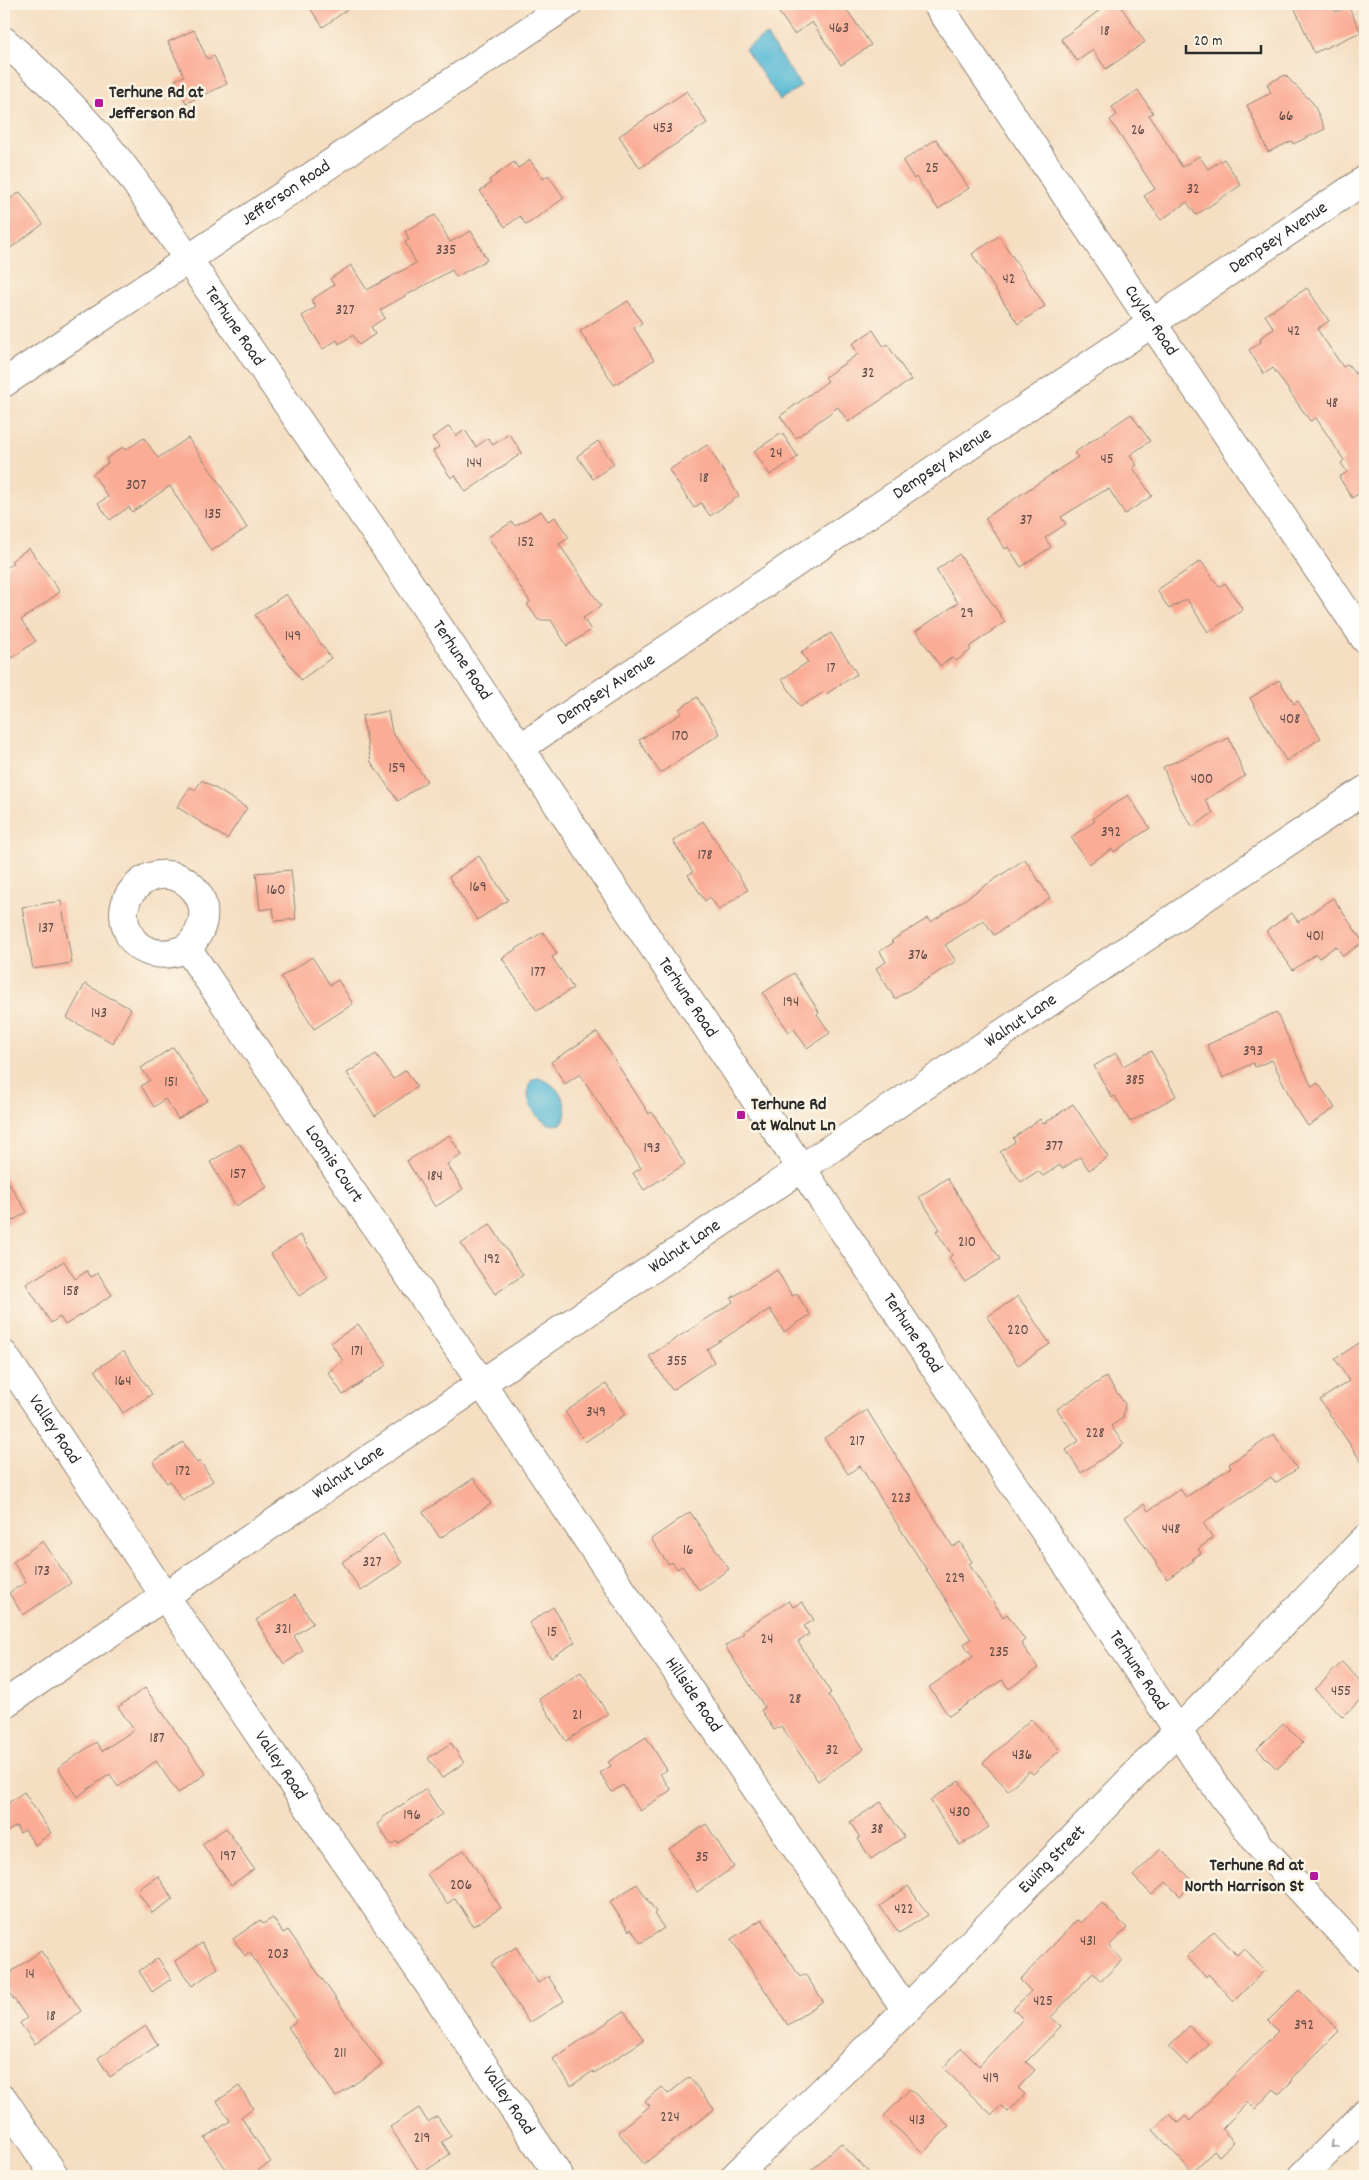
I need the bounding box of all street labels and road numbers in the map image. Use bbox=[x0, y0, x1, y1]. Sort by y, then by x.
street label: Jefferson Road bbox=[236, 154, 336, 232]
street label: Dempsey Avenue bbox=[1224, 196, 1333, 280]
street label: Cuyler Road bbox=[1118, 280, 1183, 361]
street label: Terhune Road bbox=[198, 281, 270, 371]
street label: Dempsey Avenue bbox=[888, 422, 997, 506]
street label: Terhune Road bbox=[425, 615, 497, 706]
street label: Dempsey Avenue bbox=[552, 648, 661, 732]
street label: Terhune Road bbox=[651, 953, 723, 1043]
street label: Walnut Lane bbox=[980, 988, 1062, 1054]
street label: Loomis Court bbox=[298, 1121, 369, 1208]
street label: Walnut Lane bbox=[644, 1214, 726, 1280]
street label: Terhune Road bbox=[876, 1288, 948, 1379]
street label: Valley Road bbox=[22, 1390, 86, 1470]
street label: Walnut Lane bbox=[307, 1439, 390, 1506]
street label: Terhune Road bbox=[1102, 1626, 1174, 1716]
street label: Hillside Road bbox=[658, 1652, 727, 1738]
street label: Valley Road bbox=[248, 1726, 313, 1805]
street label: Ewing Street bbox=[1013, 1820, 1092, 1900]
street label: Valley Road bbox=[475, 2061, 540, 2140]

